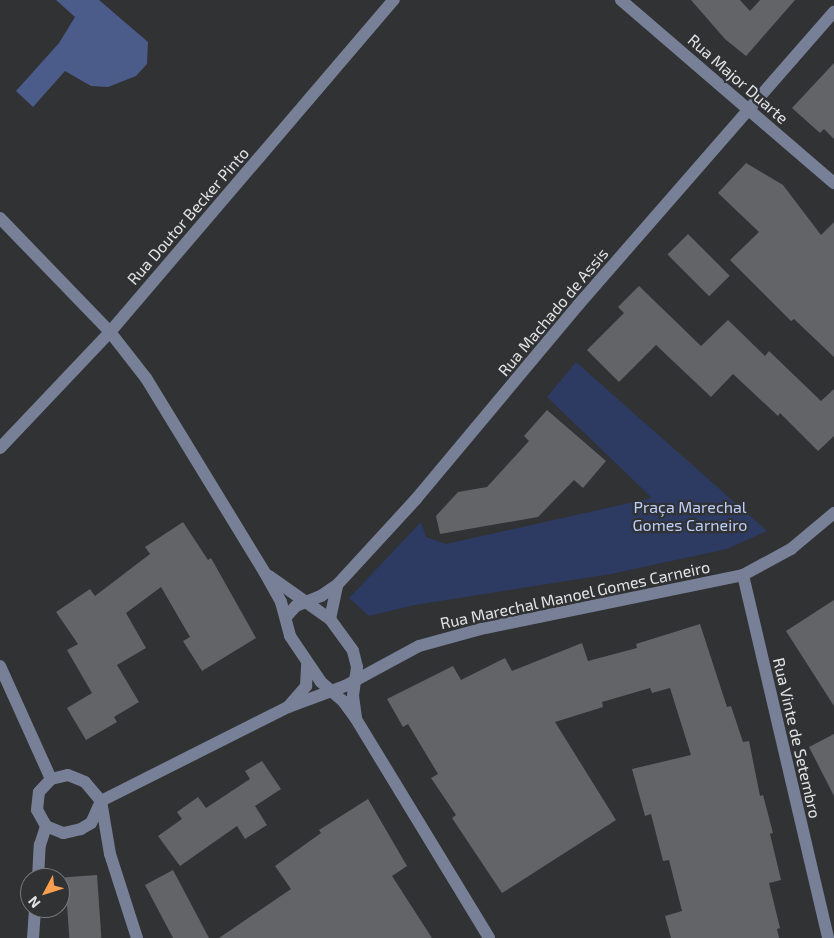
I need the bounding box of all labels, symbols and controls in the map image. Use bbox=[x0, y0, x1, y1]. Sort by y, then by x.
street label: Rua Major Duarte bbox=[684, 30, 792, 128]
street label: Rua Doutor Becker Pinto bbox=[123, 143, 253, 289]
street label: Rua Machado de Assis bbox=[494, 244, 612, 380]
park label: Praça Marechal Gomes Carneiro bbox=[633, 497, 747, 535]
street label: Rua Marechal Manoel Gomes Carneiro bbox=[438, 557, 712, 633]
street label: Rua Vinte de Setembro bbox=[769, 656, 825, 820]
north arrow bbox=[20, 868, 70, 918]
text: N bbox=[24, 893, 44, 912]

